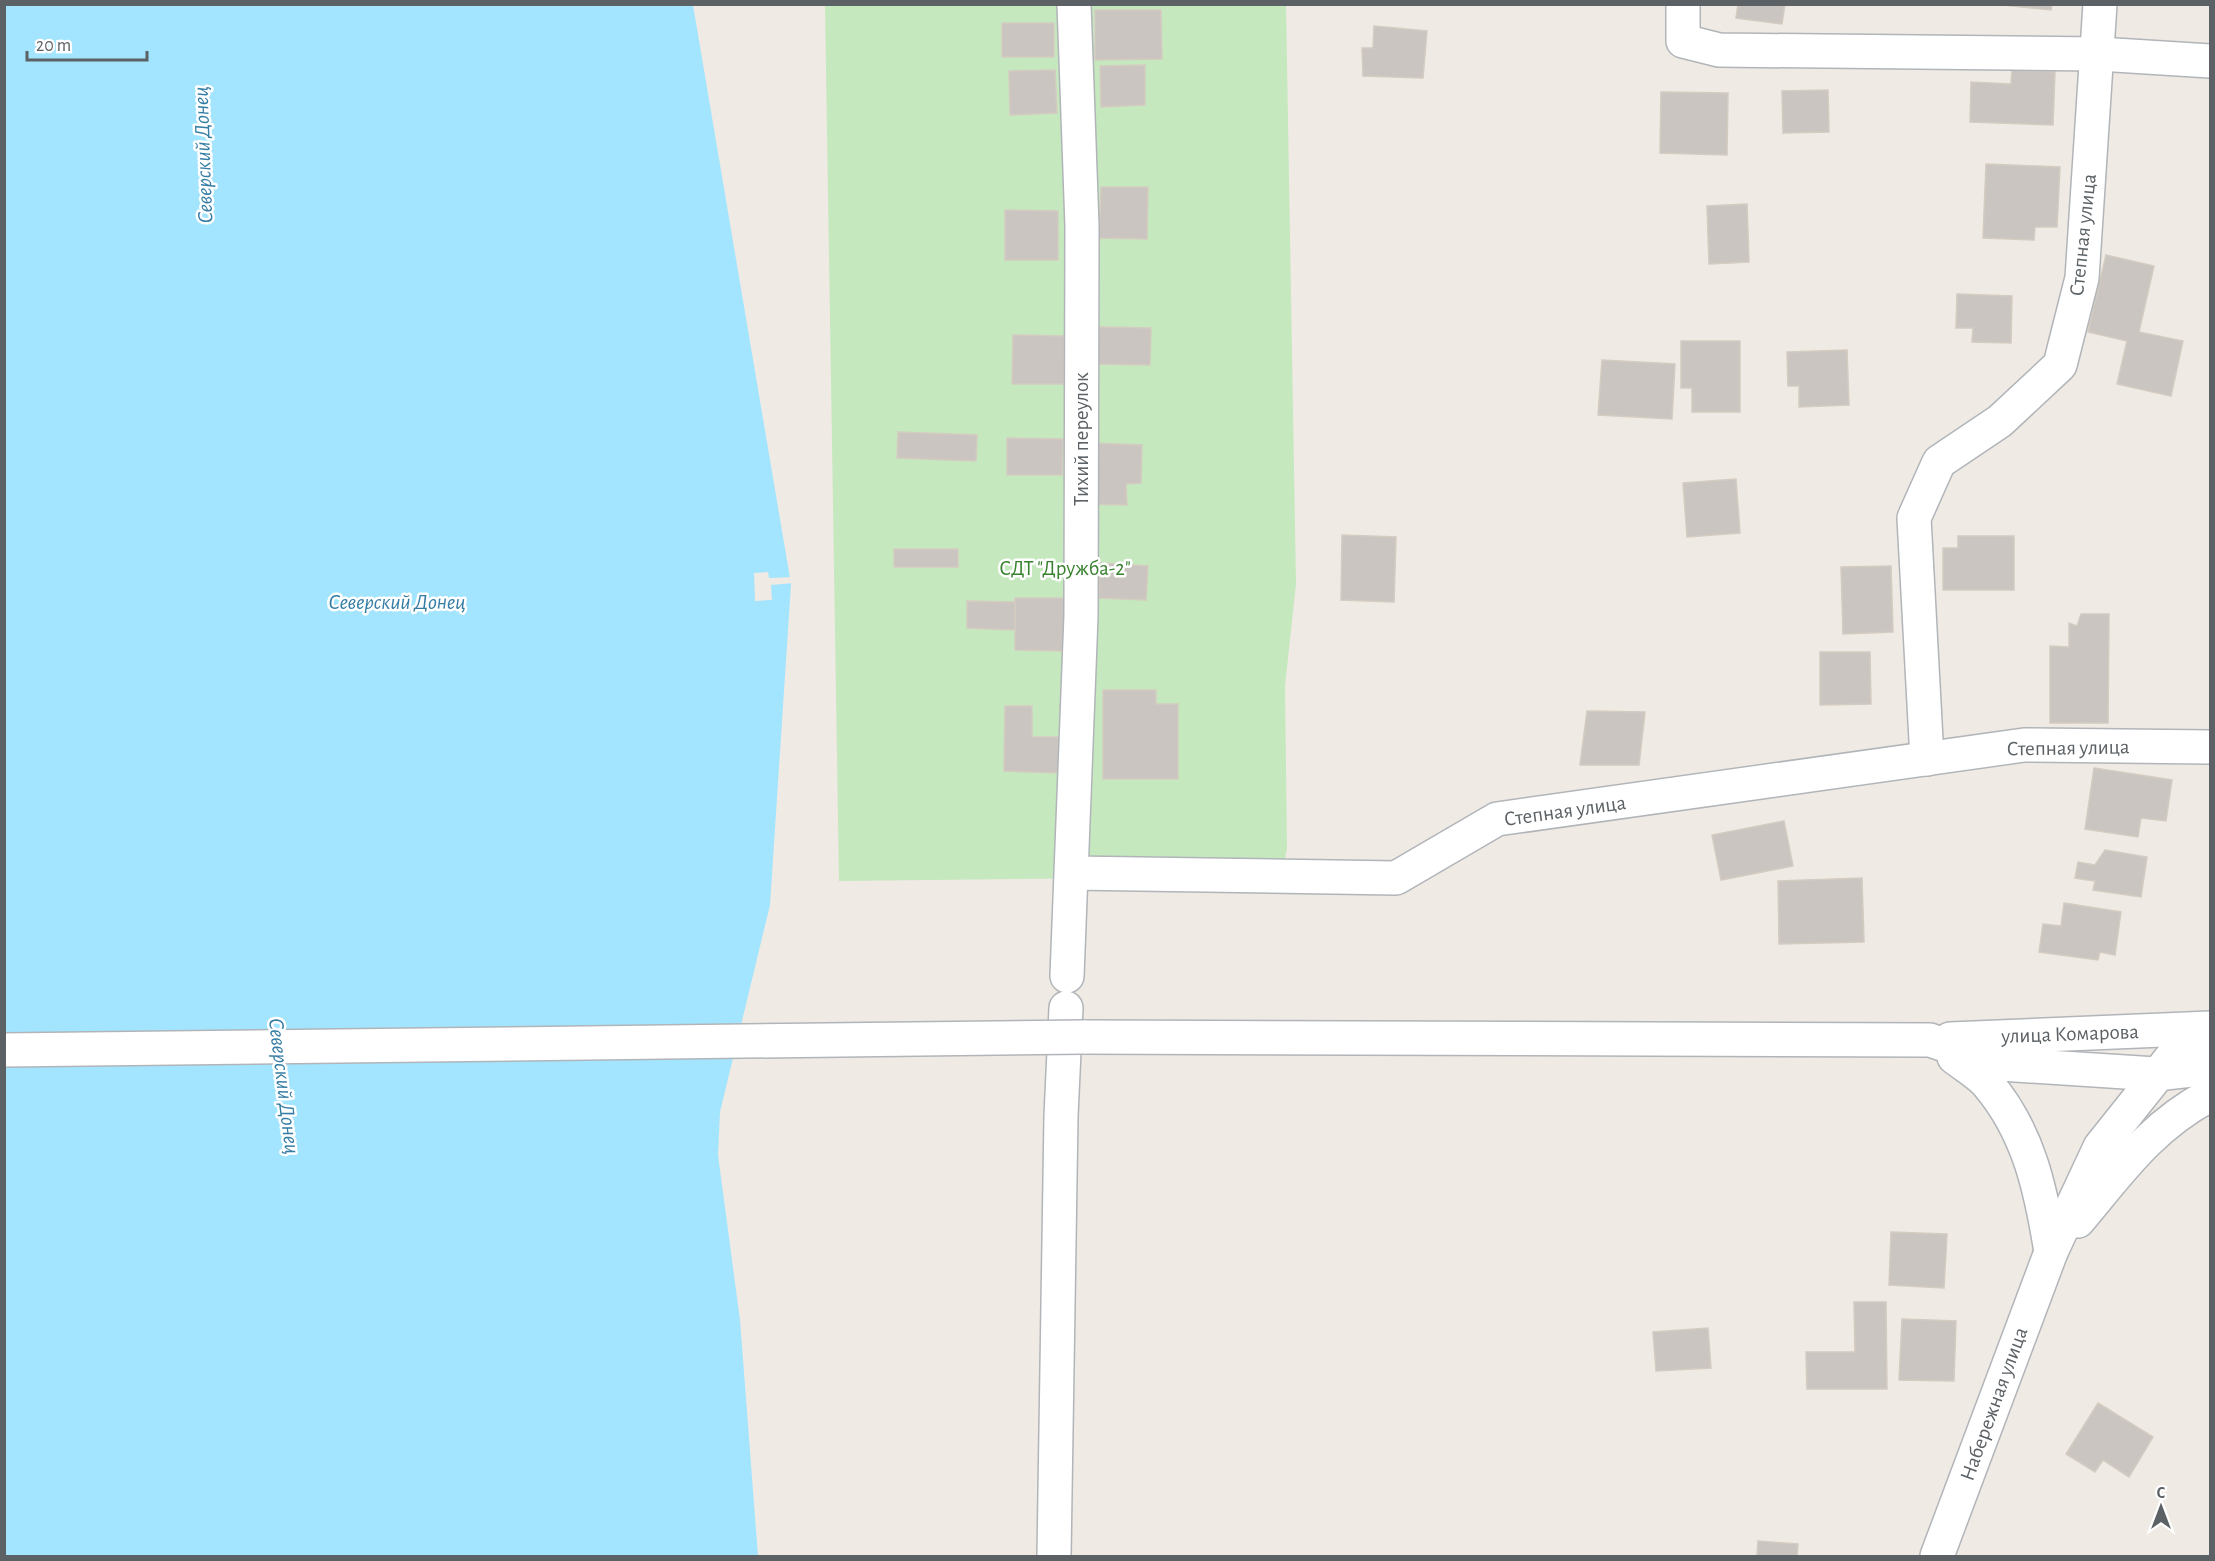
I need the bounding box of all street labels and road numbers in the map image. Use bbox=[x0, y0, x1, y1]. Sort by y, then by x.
street label: Степная улица bbox=[2066, 172, 2100, 297]
street label: Тихий переулок bbox=[1071, 372, 1092, 506]
street label: Степная улица bbox=[2006, 736, 2130, 760]
street label: Степная улица bbox=[1503, 792, 1628, 830]
street label: улица Комарова bbox=[2000, 1021, 2140, 1047]
street label: Набережная улица bbox=[1956, 1324, 2032, 1484]

